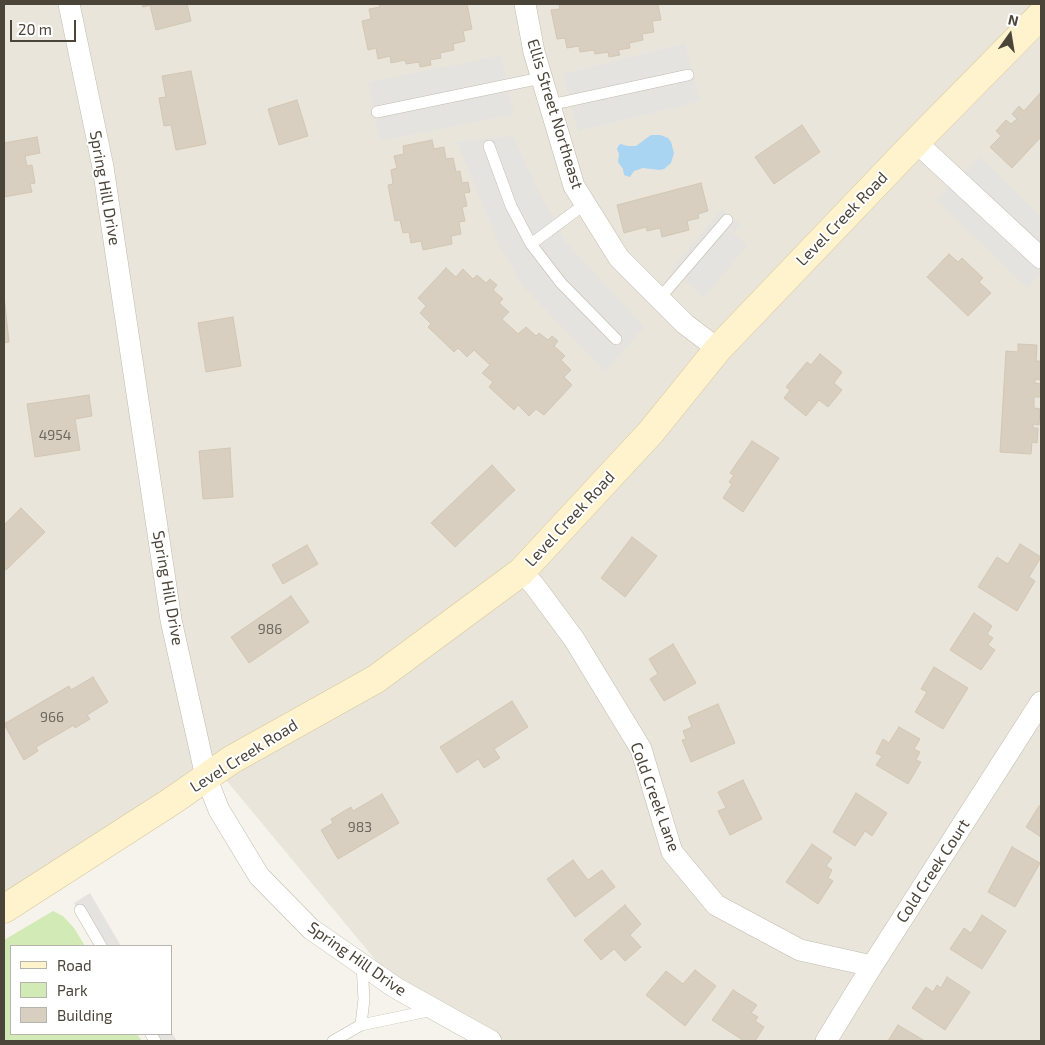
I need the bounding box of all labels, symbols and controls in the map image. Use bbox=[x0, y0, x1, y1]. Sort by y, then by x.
scale bar bbox=[12, 10, 79, 42]
north arrow bbox=[985, 10, 1035, 60]
text: N bbox=[1007, 10, 1020, 29]
text: 20 m bbox=[18, 20, 52, 38]
street label: Ellis Street Northeast bbox=[523, 37, 587, 191]
street label: Spring Hill Drive bbox=[85, 129, 125, 247]
street label: Level Creek Road bbox=[792, 168, 892, 270]
house number: 4954 bbox=[39, 427, 71, 443]
street label: Level Creek Road bbox=[521, 467, 619, 571]
street label: Spring Hill Drive bbox=[148, 529, 188, 647]
house number: 986 bbox=[258, 621, 282, 637]
house number: 966 bbox=[40, 709, 64, 725]
street label: Level Creek Road bbox=[187, 715, 301, 797]
street label: Cold Creek Lane bbox=[626, 740, 684, 854]
street label: Cold Creek Court bbox=[892, 816, 974, 926]
house number: 983 bbox=[348, 819, 372, 835]
street label: Spring Hill Drive bbox=[304, 918, 410, 1000]
legend bbox=[10, 945, 172, 1035]
text: Road bbox=[57, 956, 92, 974]
text: Park bbox=[57, 981, 88, 999]
text: Building bbox=[57, 1006, 112, 1024]

